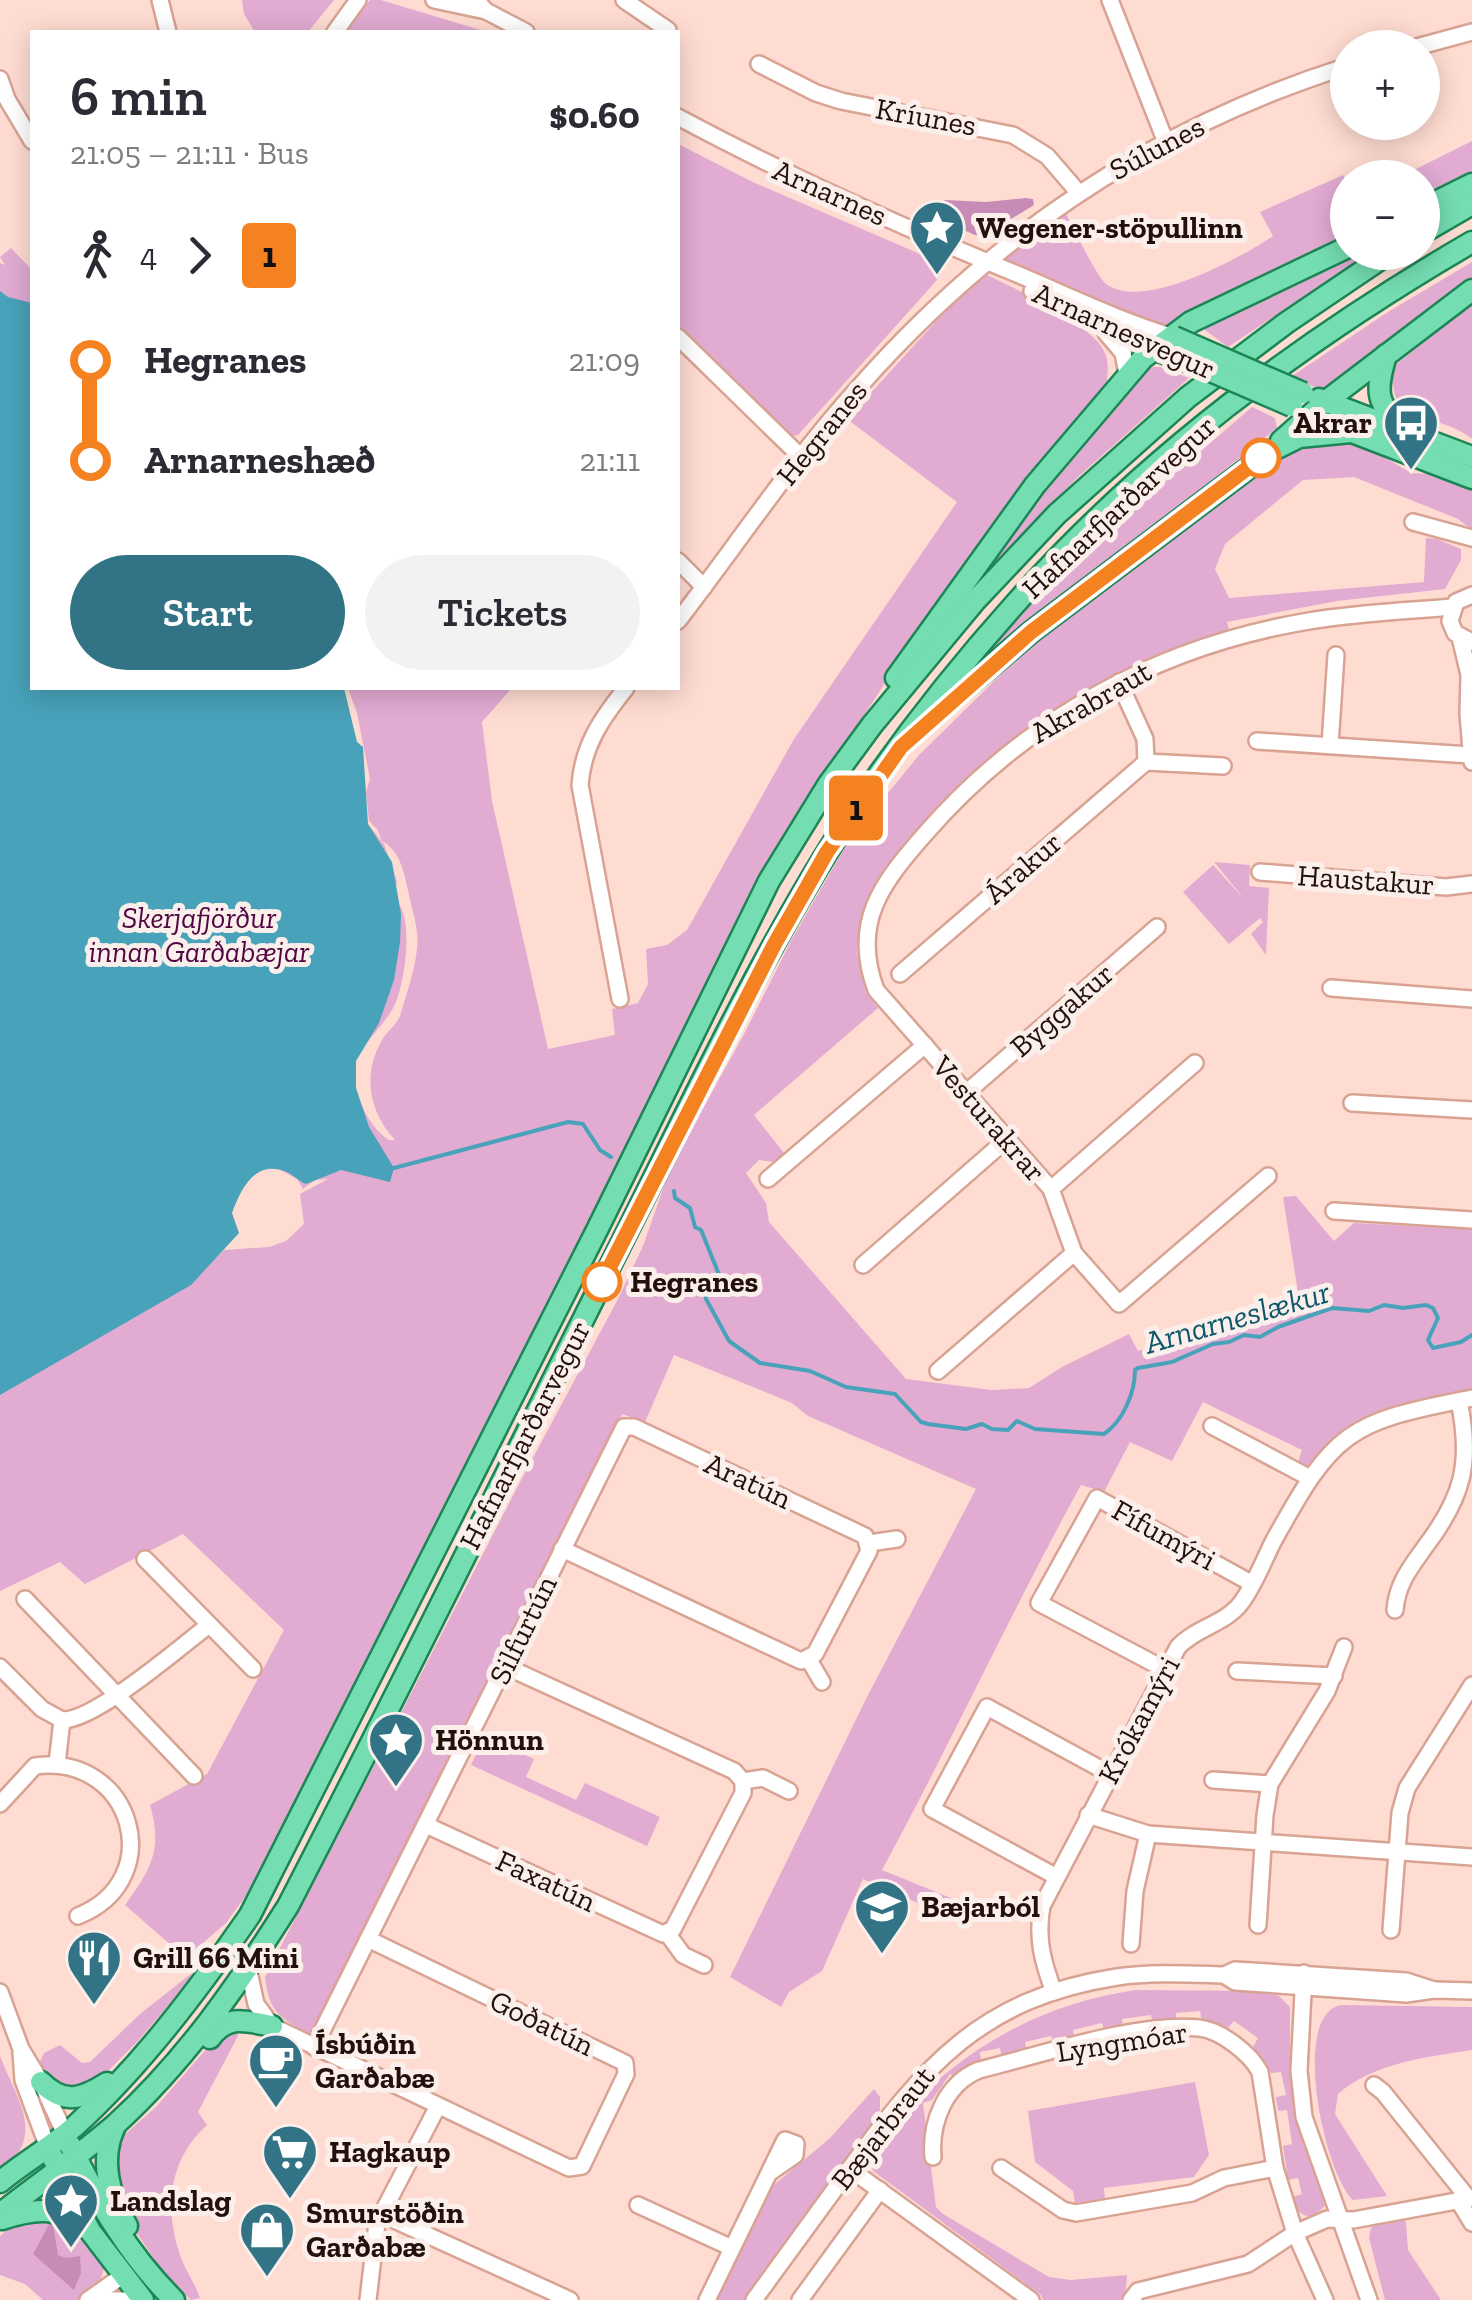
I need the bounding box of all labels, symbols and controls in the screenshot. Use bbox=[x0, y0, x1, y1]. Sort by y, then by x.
map controls bbox=[1330, 30, 1440, 270]
button: + bbox=[1330, 30, 1440, 140]
text: 6 min bbox=[70, 63, 207, 129]
street label: Kríunes bbox=[873, 90, 979, 144]
text: $0.60 bbox=[549, 92, 640, 138]
street label: Súlunes bbox=[1103, 108, 1211, 188]
text: 21:05 – 21:11 · Bus bbox=[70, 134, 309, 172]
street label: Arnarnes bbox=[768, 152, 892, 234]
button: − bbox=[1330, 160, 1440, 270]
place icon: Wegener-stöpullinn bbox=[907, 198, 967, 277]
place label: Wegener-stöpullinn bbox=[976, 210, 1243, 246]
icon: walk bbox=[70, 228, 125, 283]
icon: forward bbox=[172, 228, 227, 283]
text: 1 bbox=[262, 234, 276, 276]
text: 4 bbox=[140, 236, 157, 274]
street label: Arnarnesvegur bbox=[1027, 275, 1221, 387]
text: Hegranes bbox=[144, 337, 306, 383]
text: 21:09 bbox=[569, 341, 640, 379]
street label: Hegranes bbox=[769, 373, 875, 493]
bus stop icon: Akrar bbox=[1381, 393, 1441, 472]
place label: Akrar bbox=[1293, 405, 1372, 441]
street label: Hafnarfjarðarvegur bbox=[1015, 408, 1223, 606]
text: Arnarneshæð bbox=[144, 437, 375, 483]
unlabelled marker bbox=[1242, 439, 1280, 477]
text: 21:11 bbox=[579, 441, 640, 479]
button: Start bbox=[70, 555, 345, 670]
button: Tickets bbox=[365, 555, 640, 670]
street label: Akrabraut bbox=[1024, 653, 1158, 751]
line badge: 1 bbox=[824, 776, 888, 840]
text: 1 bbox=[849, 787, 863, 829]
street label: Árakur bbox=[977, 824, 1069, 912]
street label: Haustakur bbox=[1296, 857, 1436, 903]
park label: Skerjafjörður innan Garðabæjar bbox=[89, 900, 310, 970]
street label: Byggakur bbox=[1003, 955, 1121, 1065]
street label: Vesturakrar bbox=[924, 1048, 1053, 1189]
marker: Hegranes bbox=[583, 1263, 621, 1301]
place label: Hegranes bbox=[630, 1264, 758, 1300]
water label: Arnarneslækur bbox=[1139, 1272, 1335, 1362]
street label: Hafnarfjarðarvegur bbox=[452, 1315, 598, 1555]
street label: Aratún bbox=[699, 1445, 797, 1517]
street label: Fífumýri bbox=[1106, 1492, 1222, 1578]
street label: Silfurtún bbox=[481, 1570, 565, 1690]
street label: Krókamýri bbox=[1091, 1650, 1187, 1790]
place icon: Hönnun bbox=[366, 1710, 426, 1789]
place label: Hönnun bbox=[435, 1722, 544, 1758]
street label: Faxatún bbox=[490, 1842, 602, 1920]
school or university icon: Bæjarból bbox=[852, 1877, 912, 1956]
place label: Bæjarból bbox=[921, 1889, 1040, 1925]
restaurant icon: Grill 66 Mini bbox=[64, 1928, 124, 2007]
place label: Grill 66 Mini bbox=[133, 1940, 299, 1976]
street label: Goðatún bbox=[484, 1982, 600, 2064]
street label: Lyngmóar bbox=[1054, 2014, 1190, 2070]
place label: Ísbúðin Garðabæ bbox=[315, 2026, 435, 2096]
cafe icon: Ísbúðin Garðabæ bbox=[246, 2031, 306, 2110]
street label: Bæjarbraut bbox=[824, 2059, 942, 2197]
supermarket icon: Hagkaup bbox=[260, 2122, 320, 2201]
place label: Hagkaup bbox=[329, 2134, 450, 2170]
place icon: Landslag bbox=[41, 2171, 101, 2250]
place label: Landslag bbox=[110, 2183, 231, 2219]
place label: Smurstöðin Garðabæ bbox=[306, 2195, 464, 2265]
shop icon: Smurstöðin Garðabæ bbox=[237, 2200, 297, 2279]

